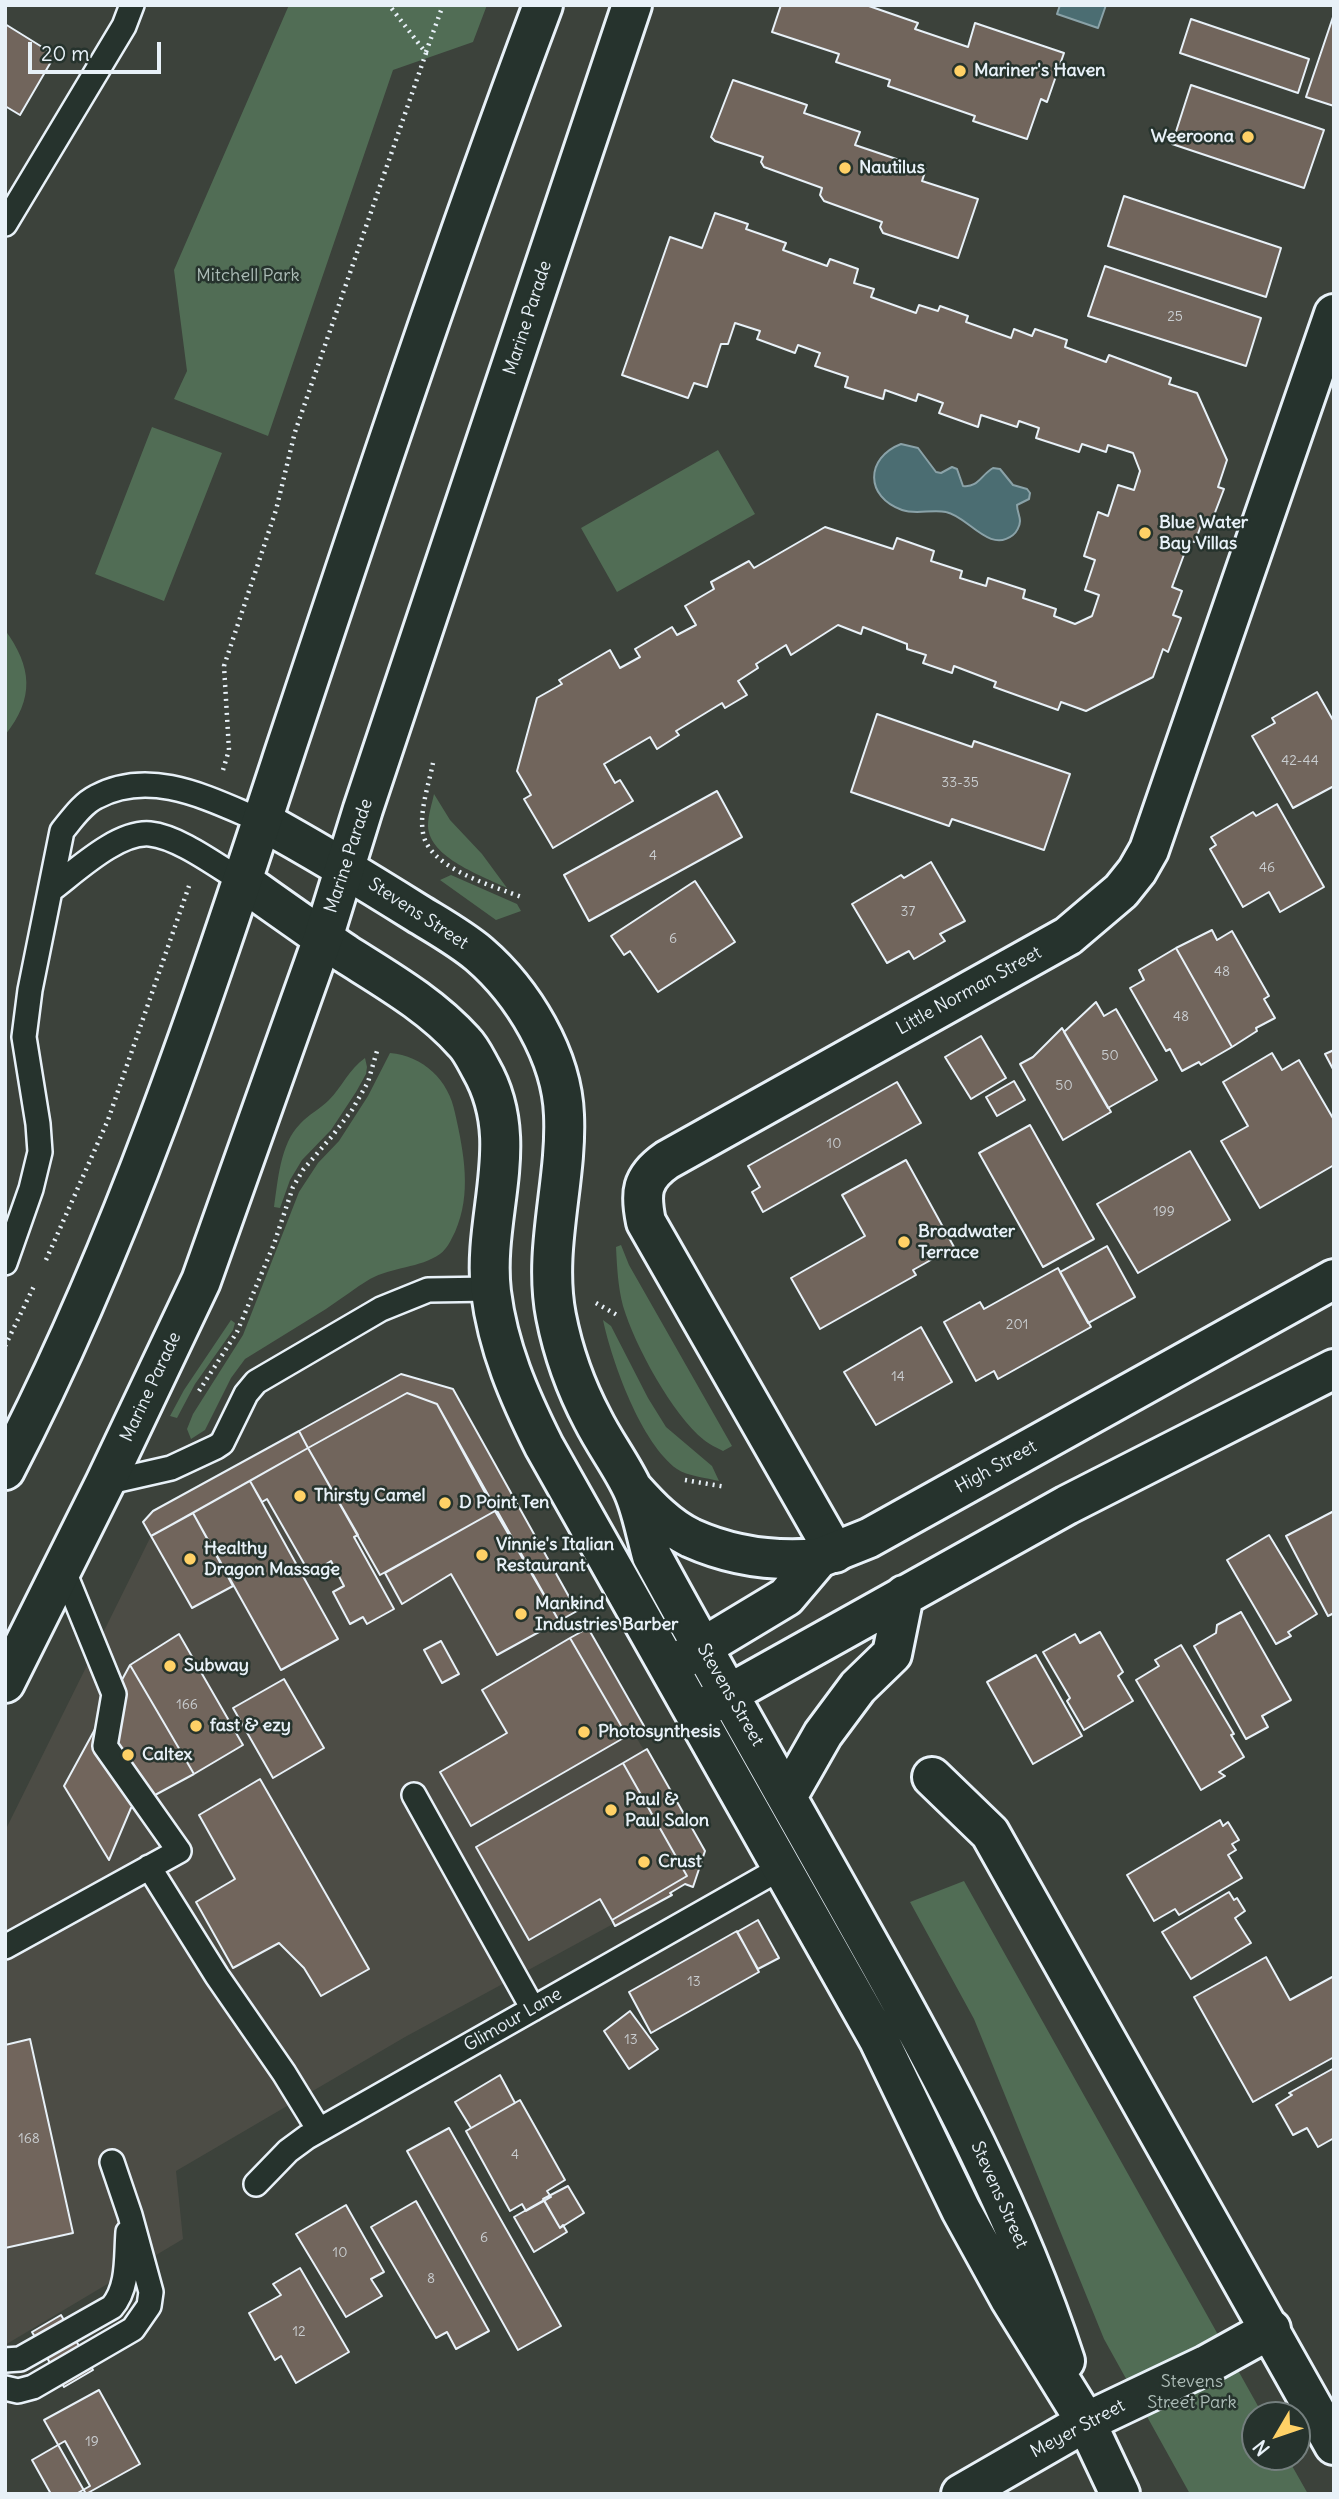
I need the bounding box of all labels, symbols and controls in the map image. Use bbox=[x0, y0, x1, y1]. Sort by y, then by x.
scale bar bbox=[32, 28, 164, 72]
text: 20 m bbox=[41, 40, 90, 67]
place label: Mariner's Haven bbox=[974, 60, 1106, 82]
marker: Mariner's Haven bbox=[952, 63, 968, 79]
place label: Weeroona bbox=[1151, 126, 1234, 148]
marker: Weeroona bbox=[1240, 129, 1256, 145]
place label: Nautilus bbox=[859, 157, 925, 179]
marker: Nautilus bbox=[837, 160, 853, 176]
street label: Marine Parade bbox=[499, 258, 557, 378]
park label: Mitchell Park bbox=[196, 265, 300, 287]
house number: 25 bbox=[1167, 309, 1183, 325]
place label: Blue Water Bay Villas bbox=[1159, 512, 1248, 554]
marker: Blue Water Bay Villas bbox=[1137, 525, 1153, 541]
house number: 42-44 bbox=[1281, 753, 1319, 769]
house number: 33-35 bbox=[941, 775, 979, 791]
street label: Marine Parade bbox=[320, 796, 378, 916]
house number: 4 bbox=[649, 848, 657, 864]
house number: 46 bbox=[1259, 860, 1275, 876]
street label: Stevens Street bbox=[364, 874, 472, 954]
house number: 37 bbox=[901, 904, 915, 920]
house number: 6 bbox=[669, 931, 677, 947]
street label: Little Norman Street bbox=[893, 942, 1045, 1040]
house number: 48 bbox=[1214, 964, 1230, 980]
house number: 48 bbox=[1173, 1009, 1189, 1025]
house number: 50 bbox=[1101, 1048, 1119, 1064]
house number: 50 bbox=[1055, 1078, 1073, 1094]
house number: 10 bbox=[827, 1136, 841, 1152]
house number: 199 bbox=[1153, 1204, 1175, 1220]
place label: Broadwater Terrace bbox=[918, 1221, 1015, 1264]
marker: Broadwater Terrace bbox=[896, 1234, 912, 1250]
house number: 201 bbox=[1006, 1317, 1028, 1333]
street label: Marine Parade bbox=[116, 1329, 186, 1445]
house number: 14 bbox=[891, 1369, 905, 1385]
street label: High Street bbox=[952, 1436, 1040, 1498]
place label: Thirsty Camel bbox=[314, 1485, 425, 1507]
marker: Thirsty Camel bbox=[292, 1488, 308, 1504]
place label: D Point Ten bbox=[459, 1492, 550, 1514]
marker: D Point Ten bbox=[437, 1495, 453, 1511]
place label: Vinnie's Italian Restaurant bbox=[496, 1534, 614, 1576]
place label: Healthy Dragon Massage bbox=[204, 1538, 340, 1580]
marker: Vinnie's Italian Restaurant bbox=[474, 1547, 490, 1563]
marker: Healthy Dragon Massage bbox=[182, 1551, 198, 1567]
place label: Mankind Industries Barber bbox=[535, 1593, 678, 1636]
marker: Mankind Industries Barber bbox=[513, 1606, 529, 1622]
street label: Stevens Street bbox=[692, 1640, 768, 1750]
place label: Subway bbox=[184, 1655, 249, 1677]
marker: Subway bbox=[162, 1658, 178, 1674]
house number: 166 bbox=[176, 1697, 198, 1713]
place label: fast & ezy bbox=[210, 1715, 291, 1737]
marker: fast & ezy bbox=[188, 1718, 204, 1734]
place label: Photosynthesis bbox=[598, 1721, 721, 1743]
marker: Photosynthesis bbox=[576, 1724, 592, 1740]
place label: Caltex bbox=[142, 1744, 192, 1766]
marker: Caltex bbox=[120, 1747, 136, 1763]
place label: Paul & Paul Salon bbox=[625, 1789, 709, 1832]
marker: Paul & Paul Salon bbox=[603, 1802, 619, 1818]
place label: Crust bbox=[658, 1851, 702, 1873]
marker: Crust bbox=[636, 1854, 652, 1870]
house number: 13 bbox=[687, 1974, 701, 1990]
street label: Glimour Lane bbox=[460, 1983, 566, 2057]
house number: 13 bbox=[624, 2032, 638, 2048]
house number: 168 bbox=[18, 2131, 40, 2147]
street label: Stevens Street bbox=[966, 2138, 1032, 2252]
house number: 4 bbox=[511, 2147, 519, 2163]
house number: 6 bbox=[480, 2230, 488, 2246]
house number: 10 bbox=[333, 2245, 347, 2261]
house number: 8 bbox=[427, 2271, 435, 2287]
house number: 12 bbox=[292, 2324, 306, 2340]
park label: Stevens Street Park bbox=[1147, 2371, 1237, 2414]
street label: Meyer Street bbox=[1027, 2395, 1129, 2463]
north arrow bbox=[1241, 2401, 1311, 2471]
house number: 19 bbox=[85, 2434, 99, 2450]
text: N bbox=[1248, 2435, 1275, 2461]

